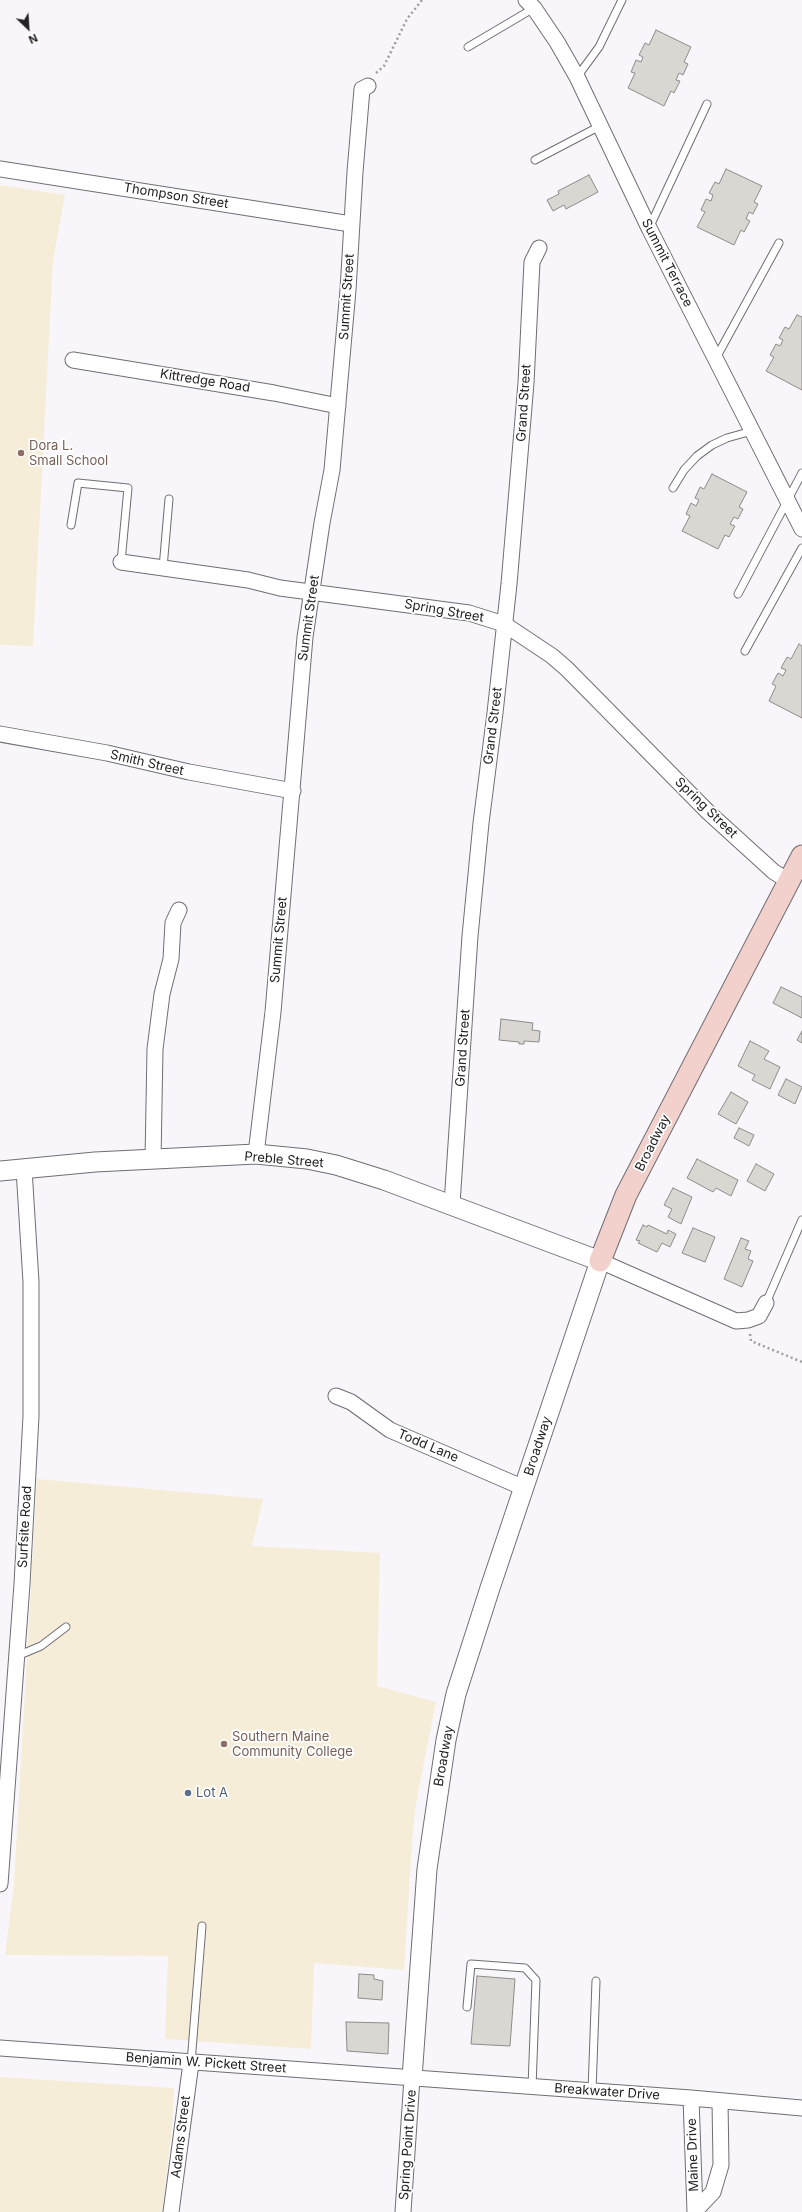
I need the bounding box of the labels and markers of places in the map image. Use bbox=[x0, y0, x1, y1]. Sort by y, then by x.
place label: Dora L. Small School bbox=[29, 438, 108, 469]
marker: Dora L. Small School bbox=[16, 448, 26, 458]
place label: Southern Maine Community College bbox=[232, 1729, 353, 1760]
marker: Southern Maine Community College bbox=[219, 1739, 229, 1749]
place label: Lot A bbox=[196, 1785, 228, 1801]
marker: Lot A bbox=[183, 1788, 193, 1798]

